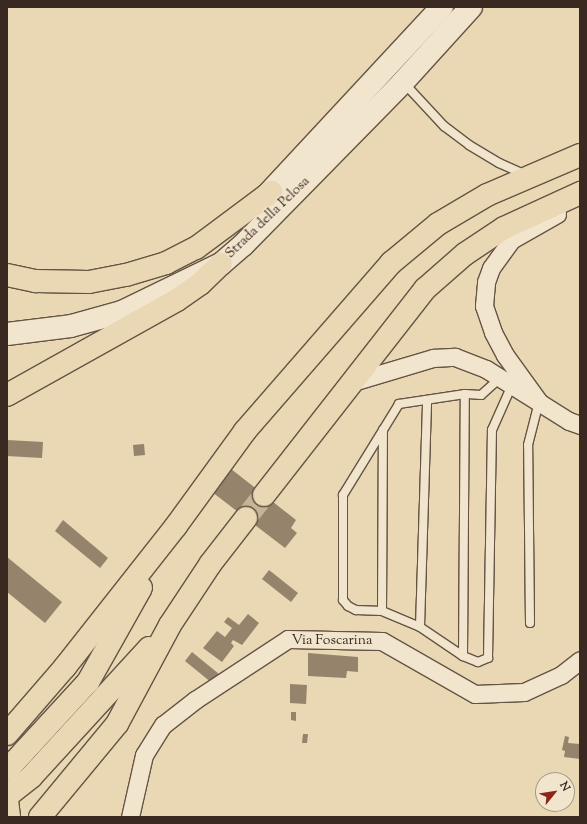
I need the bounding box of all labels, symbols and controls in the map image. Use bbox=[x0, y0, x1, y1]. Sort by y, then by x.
street label: Strada della Pelosa bbox=[222, 174, 314, 262]
street label: Via Foscarina bbox=[291, 633, 373, 649]
north arrow bbox=[535, 772, 575, 812]
text: N bbox=[555, 779, 574, 794]

